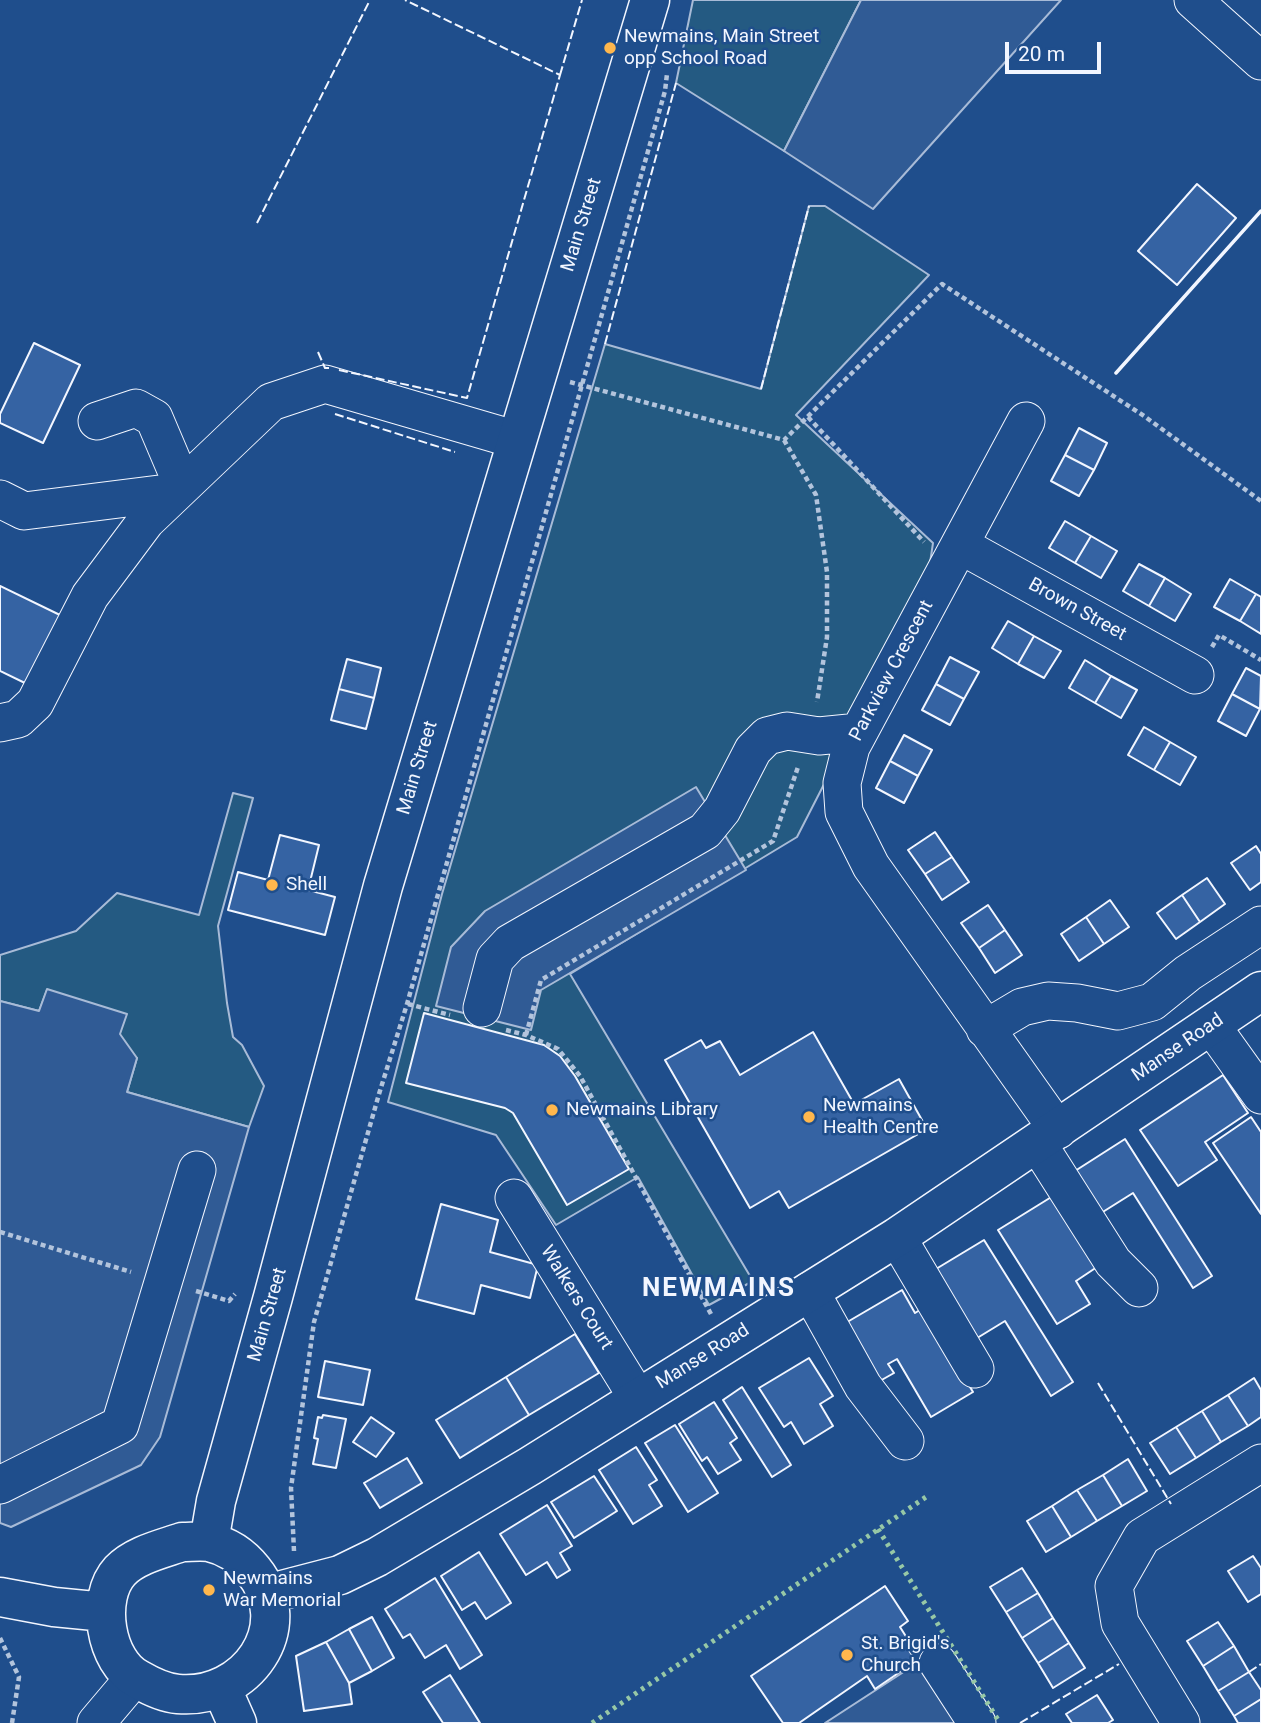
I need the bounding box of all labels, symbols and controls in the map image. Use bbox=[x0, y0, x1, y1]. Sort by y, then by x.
place label: Newmains, Main Street opp School Road bbox=[624, 26, 819, 70]
scale bar bbox=[1009, 28, 1105, 72]
marker: Newmains, Main Street opp School Road bbox=[602, 40, 618, 56]
text: 20 m bbox=[1018, 42, 1065, 66]
street label: Main Street bbox=[557, 175, 607, 275]
street label: Brown Street bbox=[1024, 574, 1130, 646]
street label: Parkview Crescent bbox=[845, 597, 939, 745]
street label: Main Street bbox=[393, 718, 443, 818]
place label: Shell bbox=[286, 874, 327, 896]
marker: Shell bbox=[264, 877, 280, 893]
street label: Manse Road bbox=[1128, 1009, 1228, 1087]
place label: Newmains Health Centre bbox=[823, 1095, 938, 1139]
place label: Newmains Library bbox=[566, 1099, 718, 1121]
marker: Newmains Library bbox=[544, 1102, 560, 1118]
marker: Newmains Health Centre bbox=[801, 1109, 817, 1125]
street label: Walkers Court bbox=[535, 1242, 617, 1354]
street label: Main Street bbox=[244, 1265, 292, 1365]
district label: NEWMAINS bbox=[643, 1273, 795, 1305]
street label: Manse Road bbox=[652, 1319, 754, 1395]
place label: Newmains War Memorial bbox=[223, 1568, 341, 1612]
marker: Newmains War Memorial bbox=[201, 1582, 217, 1598]
place label: St. Brigid's Church bbox=[861, 1633, 950, 1677]
marker: St. Brigid's Church bbox=[839, 1647, 855, 1663]

